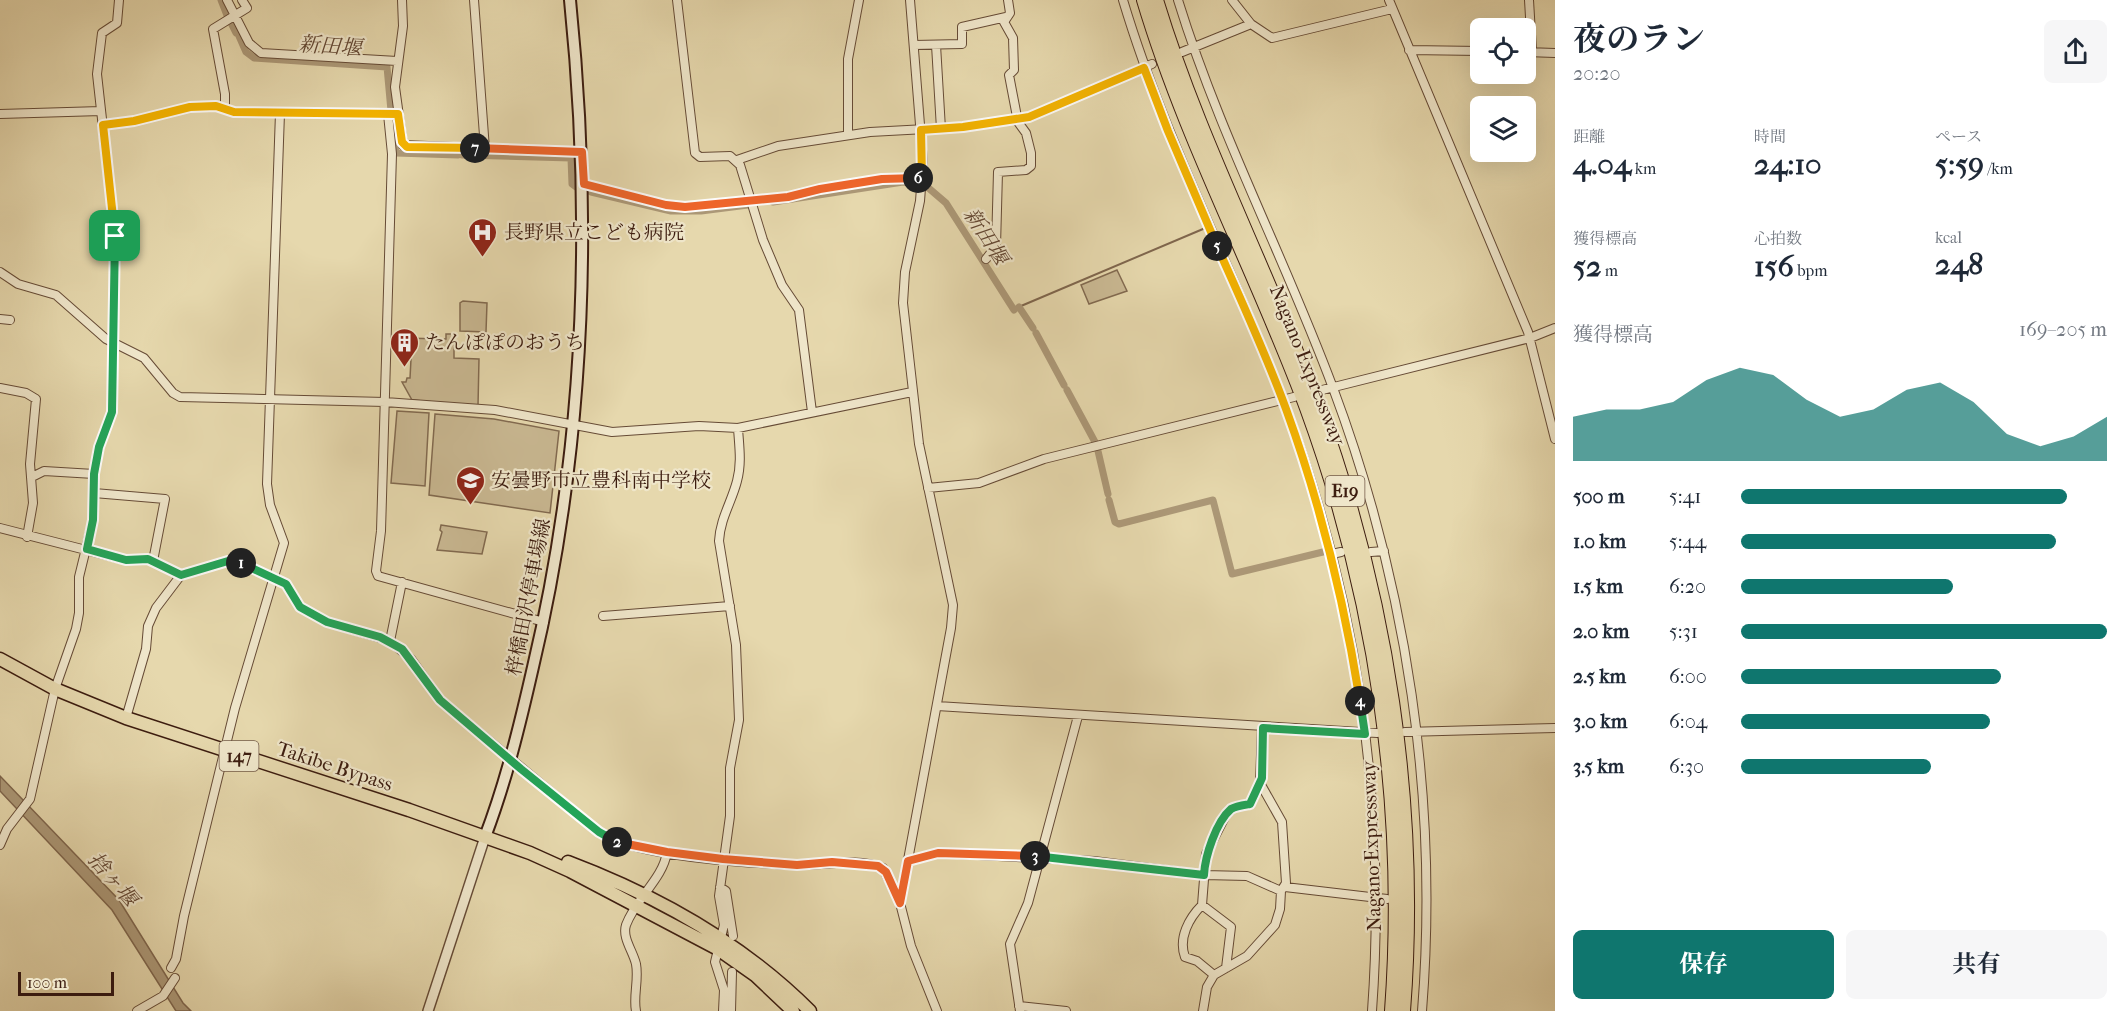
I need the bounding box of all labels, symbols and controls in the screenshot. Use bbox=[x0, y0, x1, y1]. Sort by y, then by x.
map controls bbox=[1470, 18, 1536, 162]
button: locate bbox=[1470, 18, 1536, 84]
text: 夜のラン bbox=[1573, 20, 1705, 59]
button: share bbox=[2044, 20, 2107, 83]
water label: 新田堰 bbox=[298, 32, 366, 60]
text: 20:20 bbox=[1573, 62, 1620, 85]
button: layers bbox=[1470, 96, 1536, 162]
text: 距離 bbox=[1573, 127, 1605, 146]
text: 時間 bbox=[1754, 127, 1786, 146]
text: ペース bbox=[1935, 127, 1982, 146]
pin: 7 bbox=[460, 133, 490, 163]
text: 7 bbox=[471, 138, 479, 157]
text: 4.04 bbox=[1573, 147, 1631, 182]
text: 24:10 bbox=[1754, 147, 1822, 182]
text: 5:59 bbox=[1935, 147, 1984, 182]
text: km bbox=[1631, 159, 1656, 178]
text: /km bbox=[1984, 159, 2013, 178]
pin: 6 bbox=[903, 163, 933, 193]
text: 6 bbox=[914, 168, 922, 187]
water label: 新田堰 bbox=[959, 203, 1015, 272]
pin bbox=[89, 210, 140, 261]
hospital icon: 長野県立こども病院 bbox=[467, 216, 499, 258]
icon: arrive bbox=[98, 219, 131, 252]
place label: 長野県立こども病院 bbox=[504, 221, 684, 244]
text: kcal bbox=[1935, 228, 1962, 247]
text: 獲得標高 bbox=[1573, 229, 1637, 248]
text: 心拍数 bbox=[1754, 229, 1802, 248]
pin: 5 bbox=[1202, 231, 1232, 261]
text: 5 bbox=[1214, 236, 1220, 255]
text: 248 bbox=[1935, 247, 1983, 282]
text: 52 bbox=[1573, 249, 1601, 284]
text: 156 bbox=[1754, 249, 1794, 284]
text: m bbox=[1601, 261, 1618, 280]
text: bpm bbox=[1794, 261, 1828, 280]
street label: Nagano Expressway bbox=[1265, 282, 1351, 450]
text: 169–205 m bbox=[2019, 318, 2107, 341]
text: 獲得標高 bbox=[1573, 323, 1653, 346]
building icon: たんぽぽのおうち bbox=[388, 326, 420, 368]
place label: たんぽぽのおうち bbox=[425, 331, 585, 354]
school or university icon: 安曇野市立豊科南中学校 bbox=[454, 464, 486, 506]
place label: 安曇野市立豊科南中学校 bbox=[491, 469, 711, 492]
road number: E19 bbox=[1326, 476, 1364, 506]
text: 500 m bbox=[1573, 485, 1625, 508]
text: 5:41 bbox=[1669, 485, 1701, 508]
street label: 梓橋田沢停車場線 bbox=[502, 516, 555, 678]
text: 1.0 km bbox=[1573, 530, 1626, 553]
text: 5:44 bbox=[1669, 530, 1706, 553]
pin: 1 bbox=[226, 548, 256, 578]
text: 1 bbox=[238, 553, 244, 572]
text: 1.5 km bbox=[1573, 575, 1623, 598]
text: 6:20 bbox=[1669, 575, 1706, 598]
text: 2.0 km bbox=[1573, 620, 1629, 643]
text: 5:31 bbox=[1669, 620, 1698, 643]
text: 2.5 km bbox=[1573, 665, 1626, 688]
text: 6:00 bbox=[1669, 665, 1707, 688]
pin: 4 bbox=[1345, 686, 1375, 716]
text: 4 bbox=[1355, 691, 1365, 710]
text: 3.0 km bbox=[1573, 710, 1627, 733]
text: 6:04 bbox=[1669, 710, 1707, 733]
street label: Takibe Bypass bbox=[274, 737, 396, 796]
road number: 147 bbox=[220, 741, 258, 771]
text: 3.5 km bbox=[1573, 755, 1624, 778]
text: 6:30 bbox=[1669, 755, 1704, 778]
street label: Nagano Expressway bbox=[1357, 759, 1386, 932]
pin: 2 bbox=[602, 827, 632, 857]
text: 2 bbox=[613, 832, 621, 851]
pin: 3 bbox=[1020, 841, 1050, 871]
text: 3 bbox=[1032, 846, 1038, 865]
water label: 捨ヶ堰 bbox=[83, 847, 145, 914]
button: 保存 bbox=[1573, 930, 1834, 999]
button: 共有 bbox=[1846, 930, 2107, 999]
scale bar bbox=[18, 969, 114, 996]
text: 100 m bbox=[27, 973, 67, 992]

